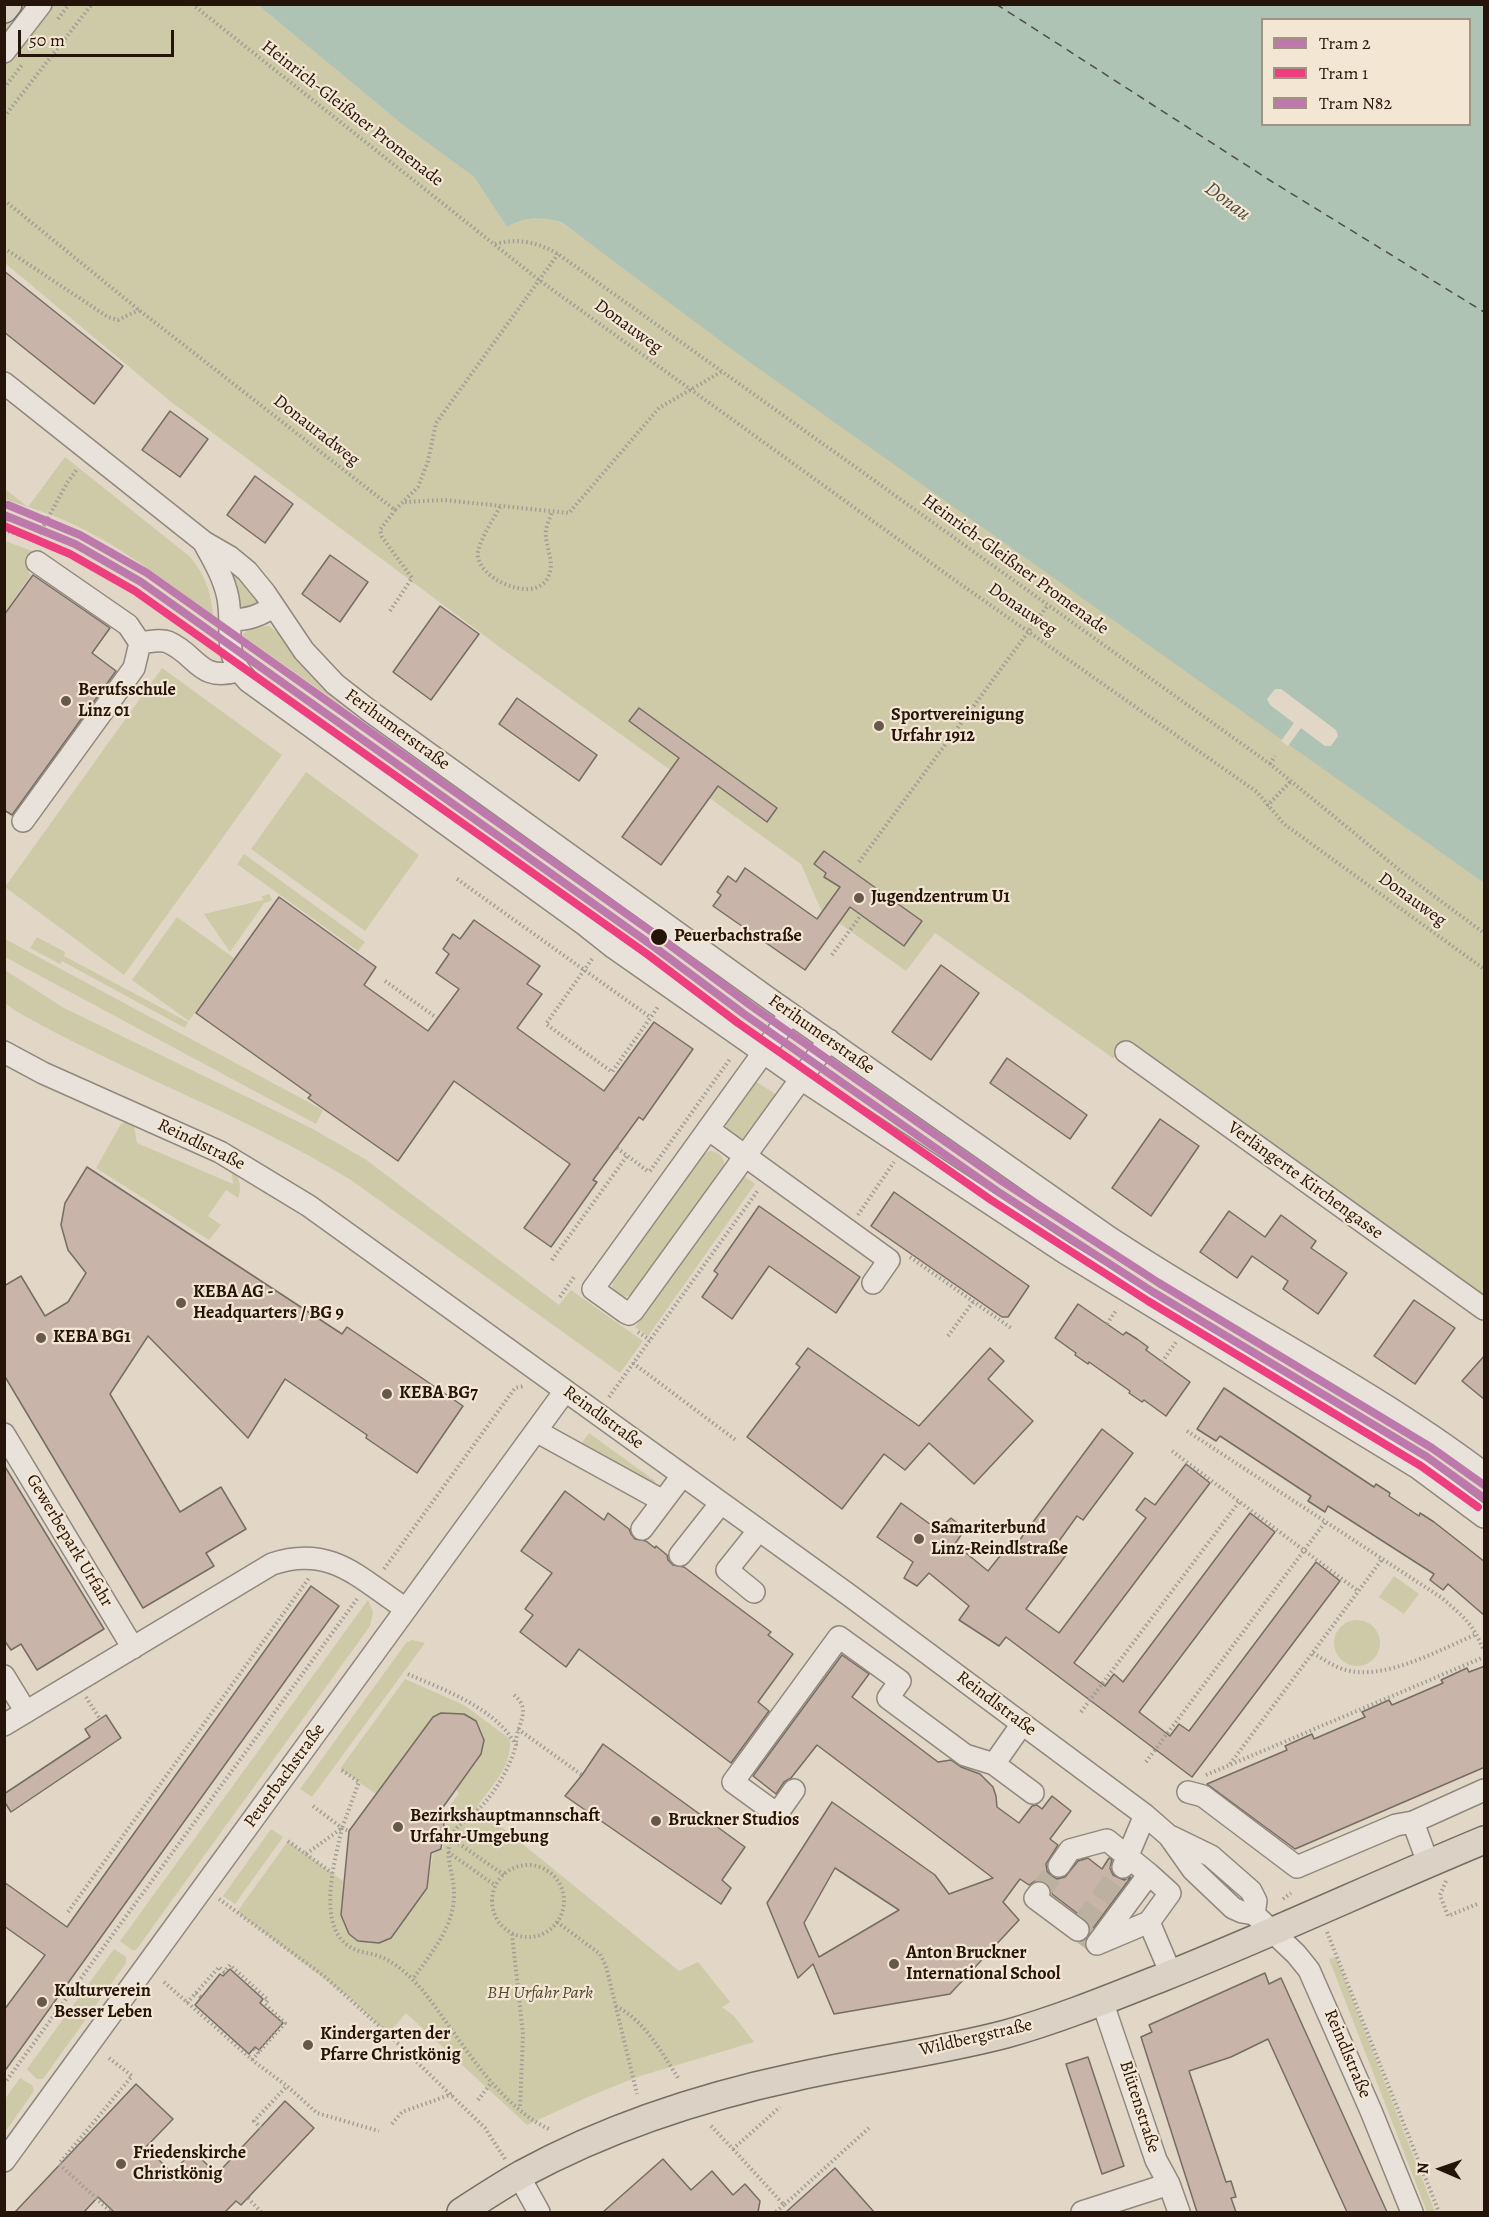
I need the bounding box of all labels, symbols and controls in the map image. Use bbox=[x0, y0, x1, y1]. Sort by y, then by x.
scale bar bbox=[21, 18, 177, 56]
legend bbox=[1261, 18, 1471, 126]
text: 50 m bbox=[29, 28, 65, 52]
text: Tram 2 bbox=[1319, 31, 1370, 55]
street label: Heinrich-Gleißner Promenade bbox=[257, 36, 447, 192]
text: Tram 1 bbox=[1319, 61, 1368, 85]
text: Tram N82 bbox=[1319, 91, 1392, 115]
water label: Donau bbox=[1200, 177, 1254, 227]
street label: Donauweg bbox=[590, 295, 666, 359]
street label: Donauradweg bbox=[269, 391, 363, 471]
street label: Heinrich-Gleißner Promenade bbox=[918, 490, 1112, 640]
street label: Donauweg bbox=[983, 579, 1061, 641]
place label: Berufsschule Linz 01 bbox=[78, 680, 176, 722]
street label: Ferihumerstraße bbox=[340, 685, 454, 775]
marker: Berufsschule Linz 01 bbox=[59, 694, 73, 708]
place label: Sportvereinigung Urfahr 1912 bbox=[891, 705, 1024, 748]
marker: Sportvereinigung Urfahr 1912 bbox=[872, 719, 886, 733]
street label: Donauweg bbox=[1374, 868, 1450, 932]
place label: Jugendzentrum U1 bbox=[871, 887, 1010, 909]
marker: Jugendzentrum U1 bbox=[852, 891, 866, 905]
place label: Peuerbachstraße bbox=[674, 926, 802, 948]
marker: Peuerbachstraße bbox=[649, 927, 669, 947]
street label: Ferihumerstraße bbox=[764, 990, 878, 1080]
street label: Reindlstraße bbox=[154, 1115, 248, 1175]
street label: Verlängerte Kirchengasse bbox=[1223, 1117, 1387, 1245]
place label: KEBA AG - Headquarters / BG 9 bbox=[193, 1282, 344, 1324]
marker: KEBA AG - Headquarters / BG 9 bbox=[174, 1296, 188, 1310]
place label: KEBA BG1 bbox=[53, 1327, 131, 1349]
marker: KEBA BG1 bbox=[34, 1331, 48, 1345]
street label: Reindlstraße bbox=[558, 1381, 648, 1455]
place label: KEBA BG7 bbox=[399, 1383, 478, 1405]
marker: KEBA BG7 bbox=[380, 1387, 394, 1401]
street label: Gewerbepark Urfahr bbox=[21, 1471, 117, 1611]
place label: Samariterbund Linz-Reindlstraße bbox=[931, 1518, 1068, 1561]
marker: Samariterbund Linz-Reindlstraße bbox=[912, 1532, 926, 1546]
street label: Reindlstraße bbox=[952, 1667, 1040, 1741]
street label: Peuerbachstraße bbox=[240, 1720, 330, 1832]
place label: Bezirkshauptmannschaft Urfahr-Umgebung bbox=[410, 1806, 600, 1848]
place label: Bruckner Studios bbox=[668, 1810, 799, 1832]
marker: Bruckner Studios bbox=[649, 1814, 663, 1828]
marker: Bezirkshauptmannschaft Urfahr-Umgebung bbox=[391, 1820, 405, 1834]
place label: Anton Bruckner International School bbox=[906, 1943, 1060, 1986]
marker: Anton Bruckner International School bbox=[887, 1957, 901, 1971]
place label: Kulturverein Besser Leben bbox=[54, 1981, 152, 2024]
park label: BH Urfahr Park bbox=[487, 1983, 593, 2005]
marker: Kulturverein Besser Leben bbox=[35, 1995, 49, 2009]
street label: Reindlstraße bbox=[1319, 2006, 1375, 2102]
street label: Wildbergstraße bbox=[917, 2015, 1035, 2061]
place label: Kindergarten der Pfarre Christkönig bbox=[320, 2024, 461, 2066]
marker: Kindergarten der Pfarre Christkönig bbox=[301, 2038, 315, 2052]
street label: Blütenstraße bbox=[1114, 2058, 1164, 2156]
north arrow bbox=[1411, 2139, 1471, 2199]
place label: Friedenskirche Christkönig bbox=[133, 2143, 246, 2186]
marker: Friedenskirche Christkönig bbox=[114, 2157, 128, 2171]
text: N bbox=[1412, 2162, 1434, 2175]

